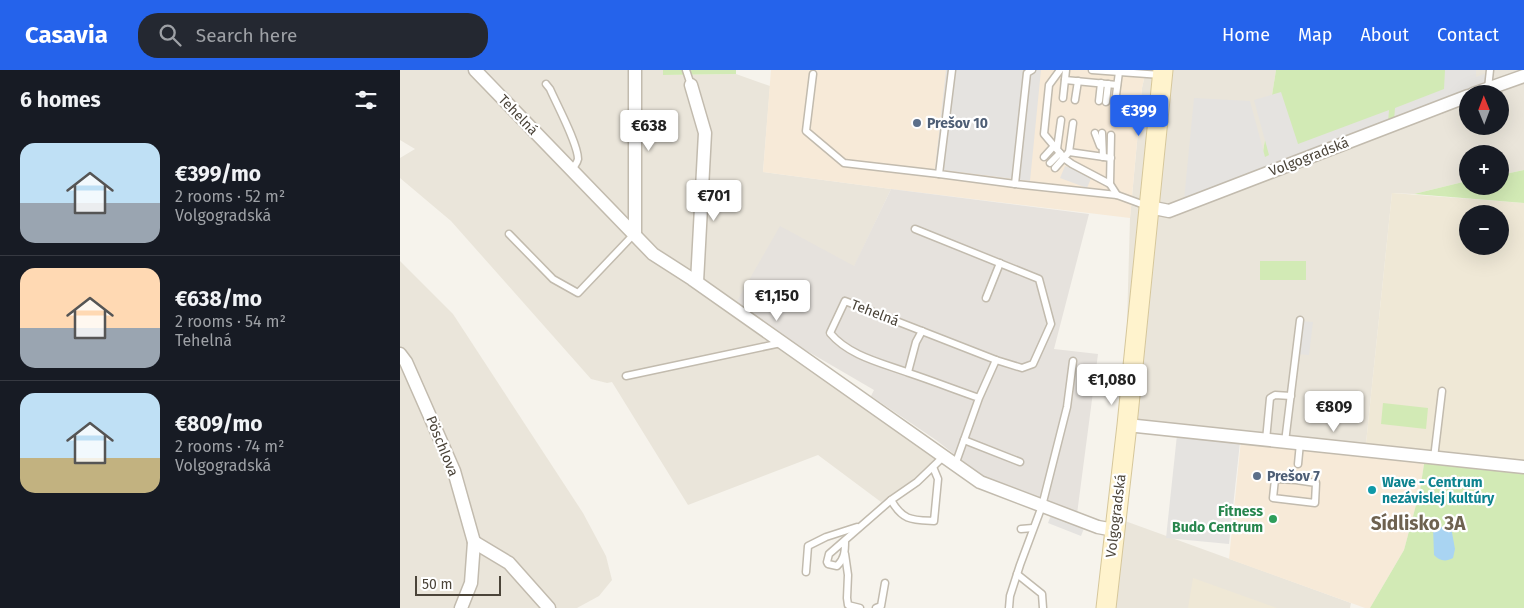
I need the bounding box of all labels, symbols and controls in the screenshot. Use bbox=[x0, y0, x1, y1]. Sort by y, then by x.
search box bbox=[138, 13, 488, 58]
text: Casavia bbox=[25, 21, 108, 49]
icon: search bbox=[156, 21, 184, 49]
text: Search here bbox=[196, 24, 297, 47]
text: Home bbox=[1222, 24, 1270, 46]
text: Map bbox=[1298, 24, 1332, 46]
text: About bbox=[1360, 24, 1409, 46]
text: Contact bbox=[1437, 24, 1499, 46]
north arrow bbox=[1459, 85, 1509, 135]
map controls bbox=[1459, 85, 1509, 255]
icon: filters bbox=[352, 86, 380, 114]
text: 6 homes bbox=[20, 87, 101, 113]
street label: Tehelná bbox=[495, 91, 541, 139]
pin: €399 bbox=[1109, 94, 1169, 137]
text: €399 bbox=[1121, 101, 1157, 120]
pin: €638 bbox=[619, 109, 679, 152]
place label: Prešov 10 bbox=[927, 115, 988, 132]
text: €638 bbox=[631, 116, 667, 135]
marker: Prešov 10 bbox=[911, 117, 923, 129]
street label: Volgogradská bbox=[1267, 134, 1351, 180]
button: + bbox=[1459, 145, 1509, 195]
text: €399/mo bbox=[175, 161, 261, 187]
icon: home bbox=[60, 163, 120, 223]
pin: €701 bbox=[684, 180, 744, 222]
text: €701 bbox=[697, 186, 731, 205]
text: 2 rooms · 52 m² bbox=[175, 187, 285, 206]
button: − bbox=[1459, 205, 1509, 255]
text: Volgogradská bbox=[175, 206, 271, 225]
pin: €1,150 bbox=[736, 280, 818, 322]
text: €638/mo bbox=[175, 286, 262, 312]
text: €1,150 bbox=[755, 286, 799, 305]
icon: home bbox=[60, 288, 120, 348]
street label: Tehelná bbox=[849, 296, 901, 330]
text: 2 rooms · 54 m² bbox=[175, 312, 286, 331]
text: Tehelná bbox=[175, 331, 232, 350]
pin: €1,080 bbox=[1071, 364, 1153, 406]
text: €1,080 bbox=[1088, 370, 1136, 389]
pin: €809 bbox=[1304, 390, 1364, 433]
text: €809 bbox=[1316, 397, 1352, 416]
text: €809/mo bbox=[175, 411, 263, 437]
icon: home bbox=[60, 413, 120, 473]
street label: Pöschlova bbox=[422, 413, 462, 479]
text: 2 rooms · 74 m² bbox=[175, 437, 284, 456]
text: Volgogradská bbox=[175, 456, 271, 475]
place label: Prešov 7 bbox=[1267, 468, 1320, 485]
marker: Prešov 7 bbox=[1251, 470, 1263, 482]
street label: Volgogradská bbox=[1102, 473, 1130, 559]
place label: Wave - Centrum nezávislej kultúry bbox=[1382, 474, 1495, 507]
marker: Wave - Centrum nezávislej kultúry bbox=[1366, 484, 1378, 496]
place label: Fitness Budo Centrum bbox=[1172, 503, 1263, 536]
district label: Sídlisko 3A bbox=[1371, 512, 1466, 535]
marker: Fitness Budo Centrum bbox=[1267, 513, 1279, 525]
scale bar bbox=[415, 573, 501, 596]
text: 50 m bbox=[422, 576, 453, 593]

